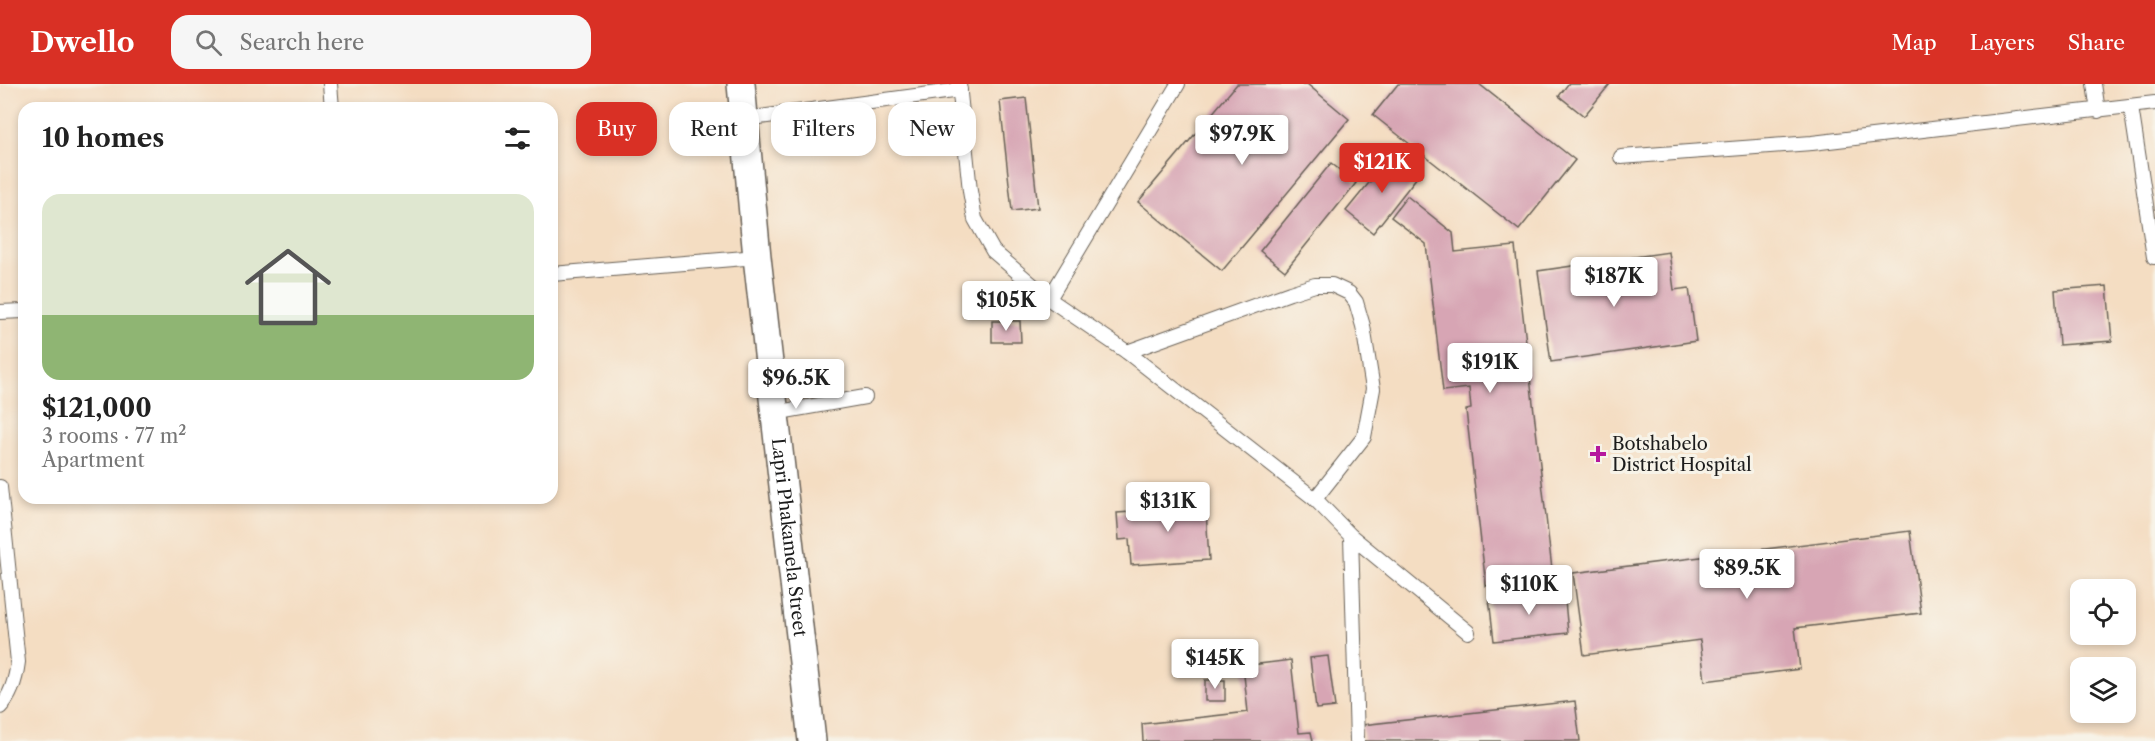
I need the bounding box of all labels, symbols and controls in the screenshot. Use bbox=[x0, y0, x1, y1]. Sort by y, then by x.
search box bbox=[171, 15, 591, 69]
text: Dwello bbox=[30, 25, 135, 59]
icon: search bbox=[192, 26, 225, 59]
text: Search here bbox=[240, 29, 364, 56]
text: Map bbox=[1892, 30, 1937, 55]
text: Layers bbox=[1970, 30, 2035, 55]
text: Share bbox=[2068, 30, 2125, 55]
chip: Buy bbox=[576, 102, 657, 156]
chip: Rent bbox=[669, 102, 759, 156]
chip: Filters bbox=[771, 102, 876, 156]
chip: New bbox=[888, 102, 976, 156]
pin: $97.9K bbox=[1193, 115, 1291, 166]
text: 10 homes bbox=[42, 122, 164, 154]
icon: filters bbox=[501, 122, 534, 155]
text: $97.9K bbox=[1209, 122, 1275, 146]
pin: $121K bbox=[1340, 143, 1424, 194]
text: $121K bbox=[1354, 150, 1410, 174]
icon: home bbox=[234, 233, 342, 341]
pin: $187K bbox=[1572, 257, 1656, 308]
text: $187K bbox=[1585, 264, 1643, 288]
pin: $105K bbox=[964, 281, 1048, 332]
text: $105K bbox=[976, 288, 1036, 312]
pin: $191K bbox=[1448, 343, 1532, 394]
text: $191K bbox=[1461, 350, 1519, 374]
pin: $96.5K bbox=[747, 359, 845, 410]
text: $96.5K bbox=[762, 366, 830, 390]
text: $121,000 bbox=[42, 392, 152, 424]
text: 3 rooms · 77 m² bbox=[42, 424, 186, 448]
place label: Botshabelo District Hospital bbox=[1612, 433, 1751, 476]
street label: Lapri Phakamela Street bbox=[767, 437, 811, 639]
marker: Botshabelo District Hospital bbox=[1589, 445, 1607, 463]
text: Apartment bbox=[42, 448, 145, 472]
pin: $131K bbox=[1126, 482, 1210, 533]
text: $131K bbox=[1140, 489, 1196, 513]
pin: $89.5K bbox=[1698, 549, 1796, 600]
text: $89.5K bbox=[1713, 556, 1781, 580]
pin: $110K bbox=[1487, 565, 1571, 616]
text: $110K bbox=[1500, 572, 1558, 596]
map controls bbox=[2070, 579, 2136, 723]
button: locate bbox=[2070, 579, 2136, 645]
pin: $145K bbox=[1173, 639, 1257, 690]
text: $145K bbox=[1185, 646, 1245, 670]
button: layers bbox=[2070, 657, 2136, 723]

